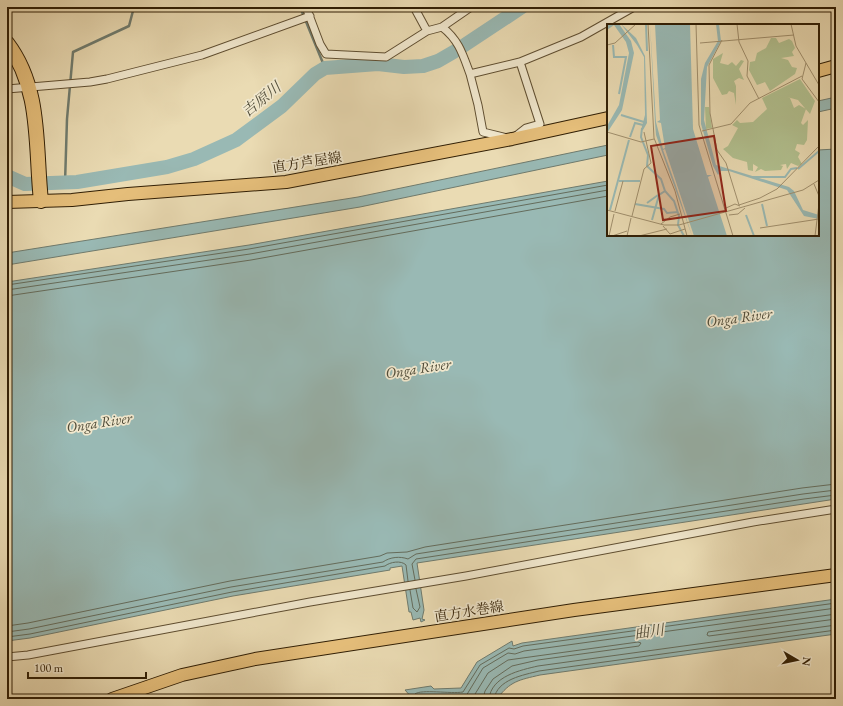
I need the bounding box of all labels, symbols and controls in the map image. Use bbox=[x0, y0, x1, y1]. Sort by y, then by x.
inset map bbox=[607, 24, 819, 236]
water label: 吉原川 bbox=[238, 76, 286, 121]
street label: 直方芦屋線 bbox=[271, 148, 343, 176]
water label: Onga River bbox=[705, 303, 774, 331]
water label: Onga River bbox=[384, 353, 454, 383]
water label: Onga River bbox=[65, 407, 135, 437]
street label: 直方水巻線 bbox=[433, 597, 505, 625]
water label: 曲川 bbox=[633, 619, 667, 642]
north arrow bbox=[777, 640, 817, 680]
scale bar bbox=[28, 654, 146, 680]
text: N bbox=[799, 656, 814, 667]
text: 100 m bbox=[34, 660, 64, 676]

